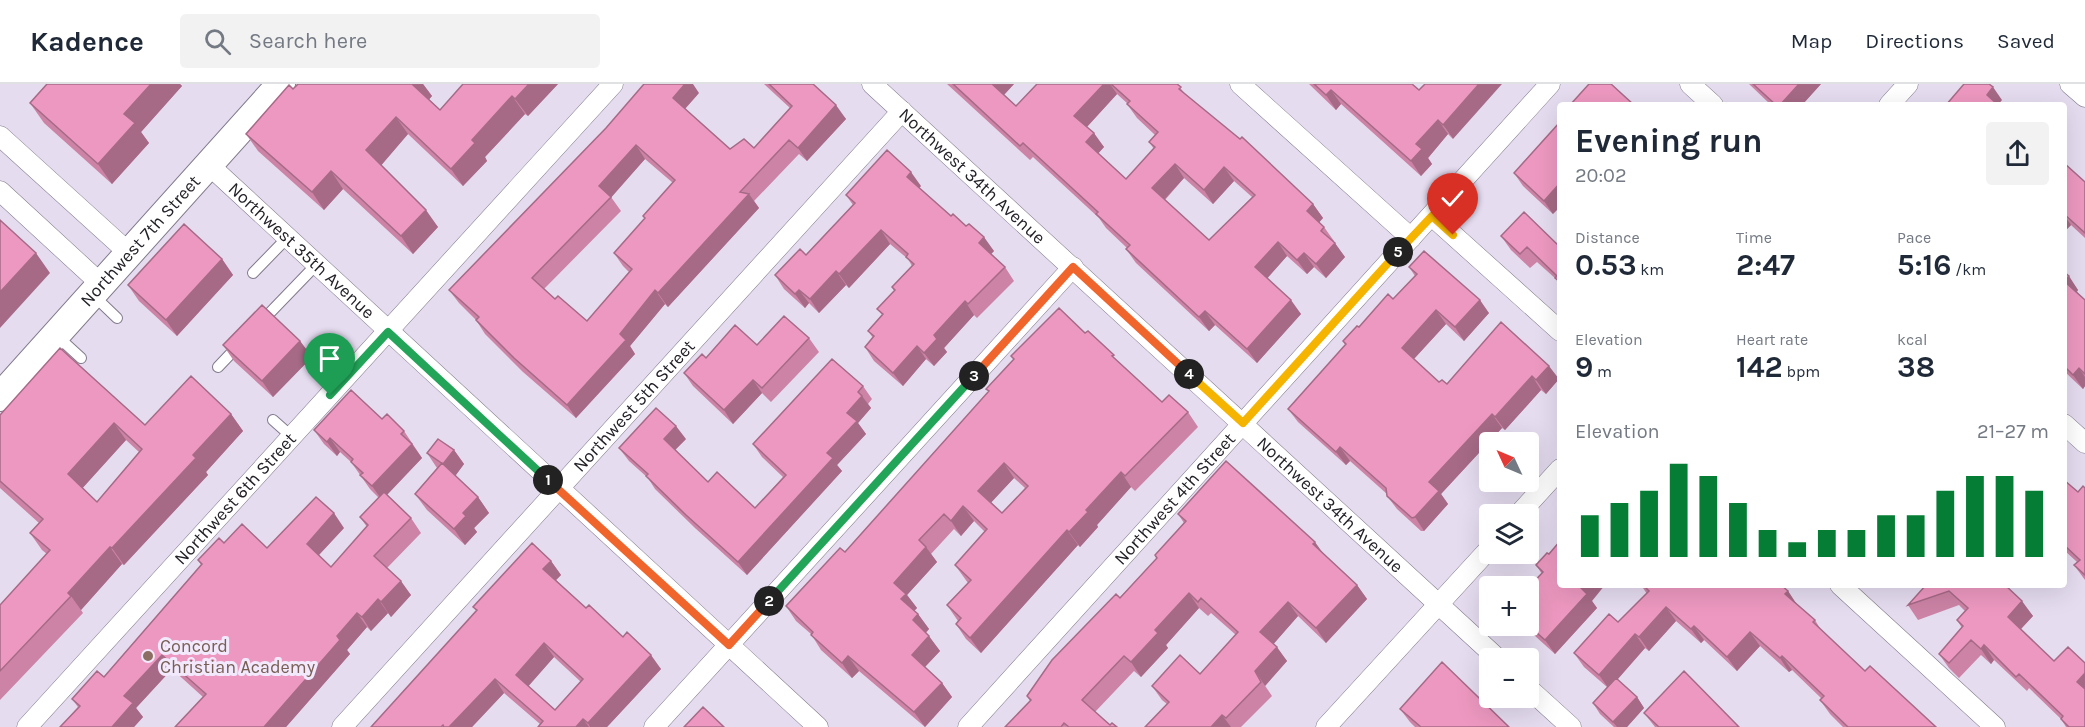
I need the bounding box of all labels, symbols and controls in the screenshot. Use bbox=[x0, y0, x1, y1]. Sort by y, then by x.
search box bbox=[180, 14, 600, 68]
text: Kadence bbox=[30, 25, 144, 58]
icon: search bbox=[201, 25, 234, 58]
text: Search here bbox=[249, 28, 367, 54]
text: Map bbox=[1791, 29, 1832, 53]
text: Directions bbox=[1865, 29, 1964, 53]
text: Saved bbox=[1997, 29, 2055, 53]
street label: Northwest 34th Avenue bbox=[894, 103, 1050, 249]
text: Evening run bbox=[1575, 122, 1763, 160]
button: share bbox=[1986, 122, 2049, 185]
text: 20:02 bbox=[1575, 164, 1627, 187]
street label: Northwest 7th Street bbox=[76, 170, 205, 311]
pin bbox=[1427, 173, 1478, 235]
street label: Northwest 35th Avenue bbox=[224, 178, 379, 323]
icon: check bbox=[1436, 182, 1469, 215]
text: Distance bbox=[1575, 228, 1640, 247]
text: Time bbox=[1736, 228, 1772, 247]
text: Pace bbox=[1897, 228, 1931, 247]
pin: 5 bbox=[1383, 237, 1413, 267]
text: 5 bbox=[1393, 242, 1403, 261]
text: 0.53 bbox=[1575, 247, 1637, 283]
text: 2:47 bbox=[1736, 247, 1795, 283]
text: 5:16 bbox=[1897, 247, 1951, 283]
text: km bbox=[1637, 260, 1664, 279]
text: /km bbox=[1951, 260, 1986, 279]
text: Elevation bbox=[1575, 330, 1643, 349]
text: Heart rate bbox=[1736, 330, 1808, 349]
text: kcal bbox=[1897, 330, 1928, 349]
pin bbox=[304, 333, 355, 395]
street label: Northwest 5th Street bbox=[568, 335, 700, 476]
icon: arrive bbox=[313, 342, 346, 375]
text: 9 bbox=[1575, 349, 1593, 385]
text: 142 bbox=[1736, 349, 1783, 385]
text: 38 bbox=[1897, 349, 1935, 385]
pin: 4 bbox=[1174, 359, 1204, 389]
pin: 3 bbox=[959, 361, 989, 391]
text: m bbox=[1593, 362, 1612, 381]
text: bpm bbox=[1783, 362, 1820, 381]
text: 4 bbox=[1184, 364, 1194, 383]
text: 3 bbox=[969, 366, 979, 385]
text: Elevation bbox=[1575, 420, 1660, 443]
text: 21–27 m bbox=[1977, 420, 2049, 443]
street label: Northwest 6th Street bbox=[169, 428, 301, 569]
street label: Northwest 4th Street bbox=[1109, 428, 1240, 569]
street label: Northwest 34th Avenue bbox=[1252, 432, 1408, 577]
north arrow bbox=[1479, 432, 1539, 492]
map controls bbox=[1479, 432, 1539, 708]
pin: 1 bbox=[533, 465, 563, 495]
text: 1 bbox=[545, 470, 551, 489]
button: layers bbox=[1479, 504, 1539, 564]
button: + bbox=[1479, 576, 1539, 636]
pin: 2 bbox=[754, 586, 784, 616]
text: 2 bbox=[764, 591, 774, 610]
place label: Concord Christian Academy bbox=[160, 635, 316, 678]
button: − bbox=[1479, 648, 1539, 708]
marker: Concord Christian Academy bbox=[141, 649, 155, 663]

